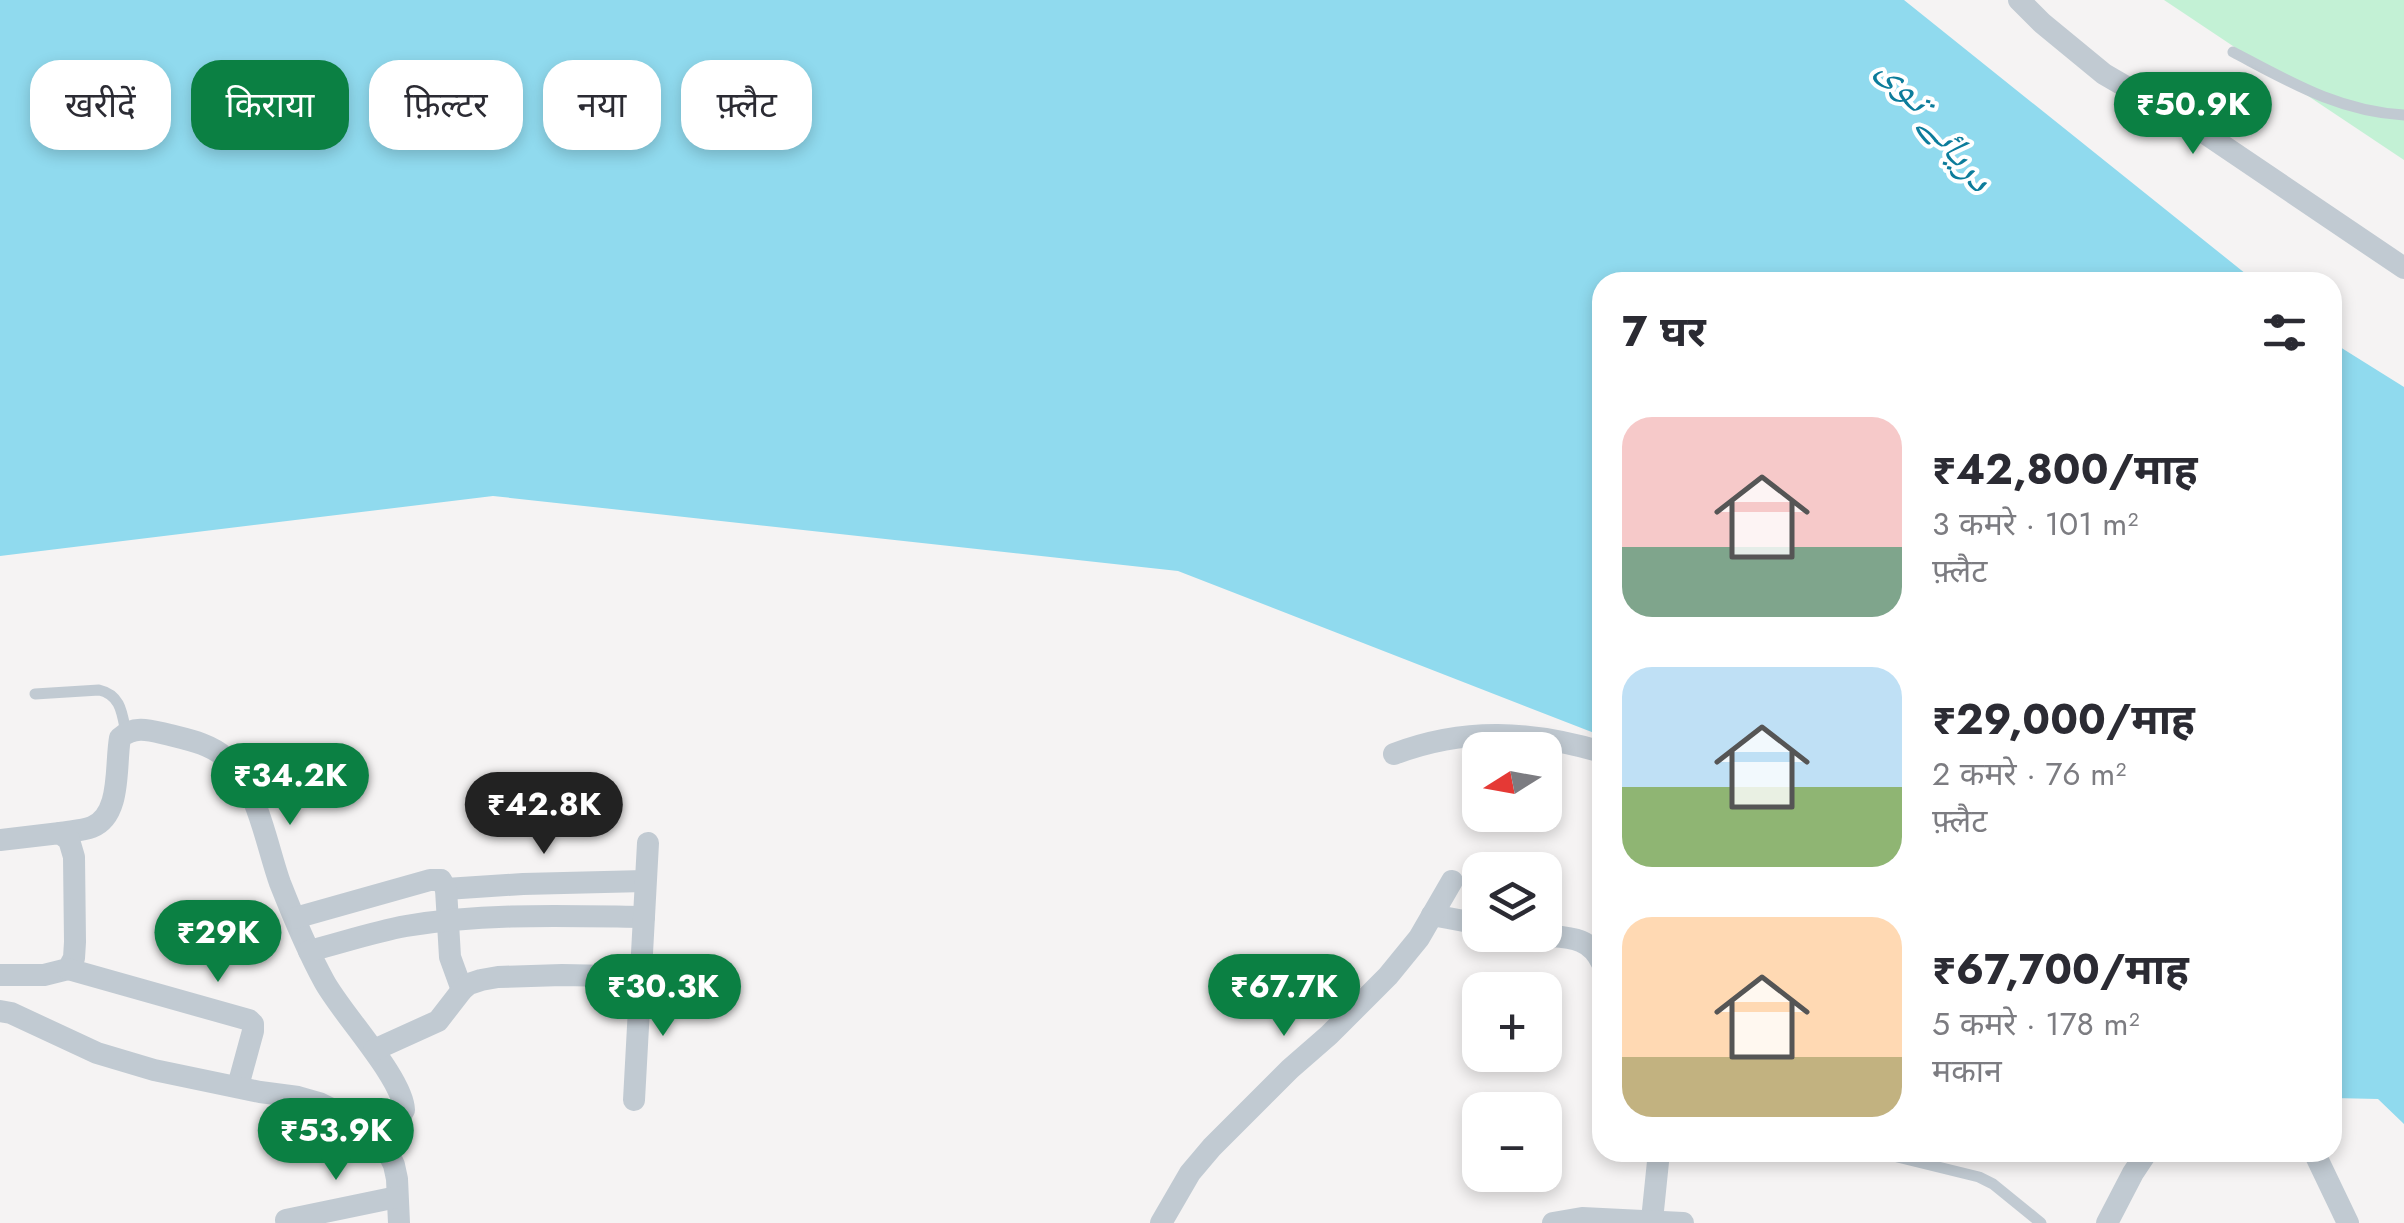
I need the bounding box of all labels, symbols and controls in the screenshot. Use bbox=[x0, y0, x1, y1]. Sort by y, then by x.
water label: دریائے توی bbox=[1866, 43, 2010, 204]
chip: खरीदें bbox=[30, 60, 171, 150]
chip: किराया bbox=[191, 60, 349, 150]
chip: फ़िल्टर bbox=[369, 60, 523, 150]
chip: नया bbox=[543, 60, 661, 150]
chip: फ़्लैट bbox=[681, 60, 812, 150]
pin: ₹50.9K bbox=[2112, 72, 2274, 157]
text: ₹50.9K bbox=[2136, 81, 2250, 127]
text: 7 घर bbox=[1622, 301, 1706, 362]
icon: filters bbox=[2257, 305, 2312, 360]
text: ₹42,800/माह bbox=[1932, 439, 2197, 500]
icon: home bbox=[1702, 457, 1822, 577]
text: 3 कमरे · 101 m² bbox=[1932, 501, 2138, 547]
text: फ़्लैट bbox=[1932, 548, 1987, 594]
text: ₹29,000/माह bbox=[1932, 689, 2195, 750]
icon: home bbox=[1702, 707, 1822, 827]
north arrow bbox=[1462, 732, 1562, 832]
map controls bbox=[1462, 732, 1562, 1192]
pin: ₹34.2K bbox=[209, 743, 371, 828]
text: 2 कमरे · 76 m² bbox=[1932, 751, 2126, 797]
text: ₹34.2K bbox=[233, 752, 347, 798]
pin: ₹42.8K bbox=[463, 772, 625, 857]
text: ₹42.8K bbox=[487, 781, 601, 827]
text: फ़्लैट bbox=[1932, 798, 1987, 844]
button: layers bbox=[1462, 852, 1562, 952]
pin: ₹29K bbox=[159, 900, 277, 985]
text: ₹29K bbox=[176, 909, 260, 955]
text: ₹67,700/माह bbox=[1932, 939, 2189, 1000]
pin: ₹30.3K bbox=[582, 954, 744, 1039]
pin: ₹67.7K bbox=[1203, 954, 1365, 1039]
icon: home bbox=[1702, 957, 1822, 1077]
text: ₹30.3K bbox=[607, 963, 719, 1009]
text: ₹67.7K bbox=[1230, 963, 1338, 1009]
button: + bbox=[1462, 972, 1562, 1072]
text: 5 कमरे · 178 m² bbox=[1932, 1001, 2140, 1047]
text: मकान bbox=[1932, 1048, 2002, 1094]
button: − bbox=[1462, 1092, 1562, 1192]
pin: ₹53.9K bbox=[255, 1098, 417, 1183]
text: ₹53.9K bbox=[280, 1107, 392, 1153]

